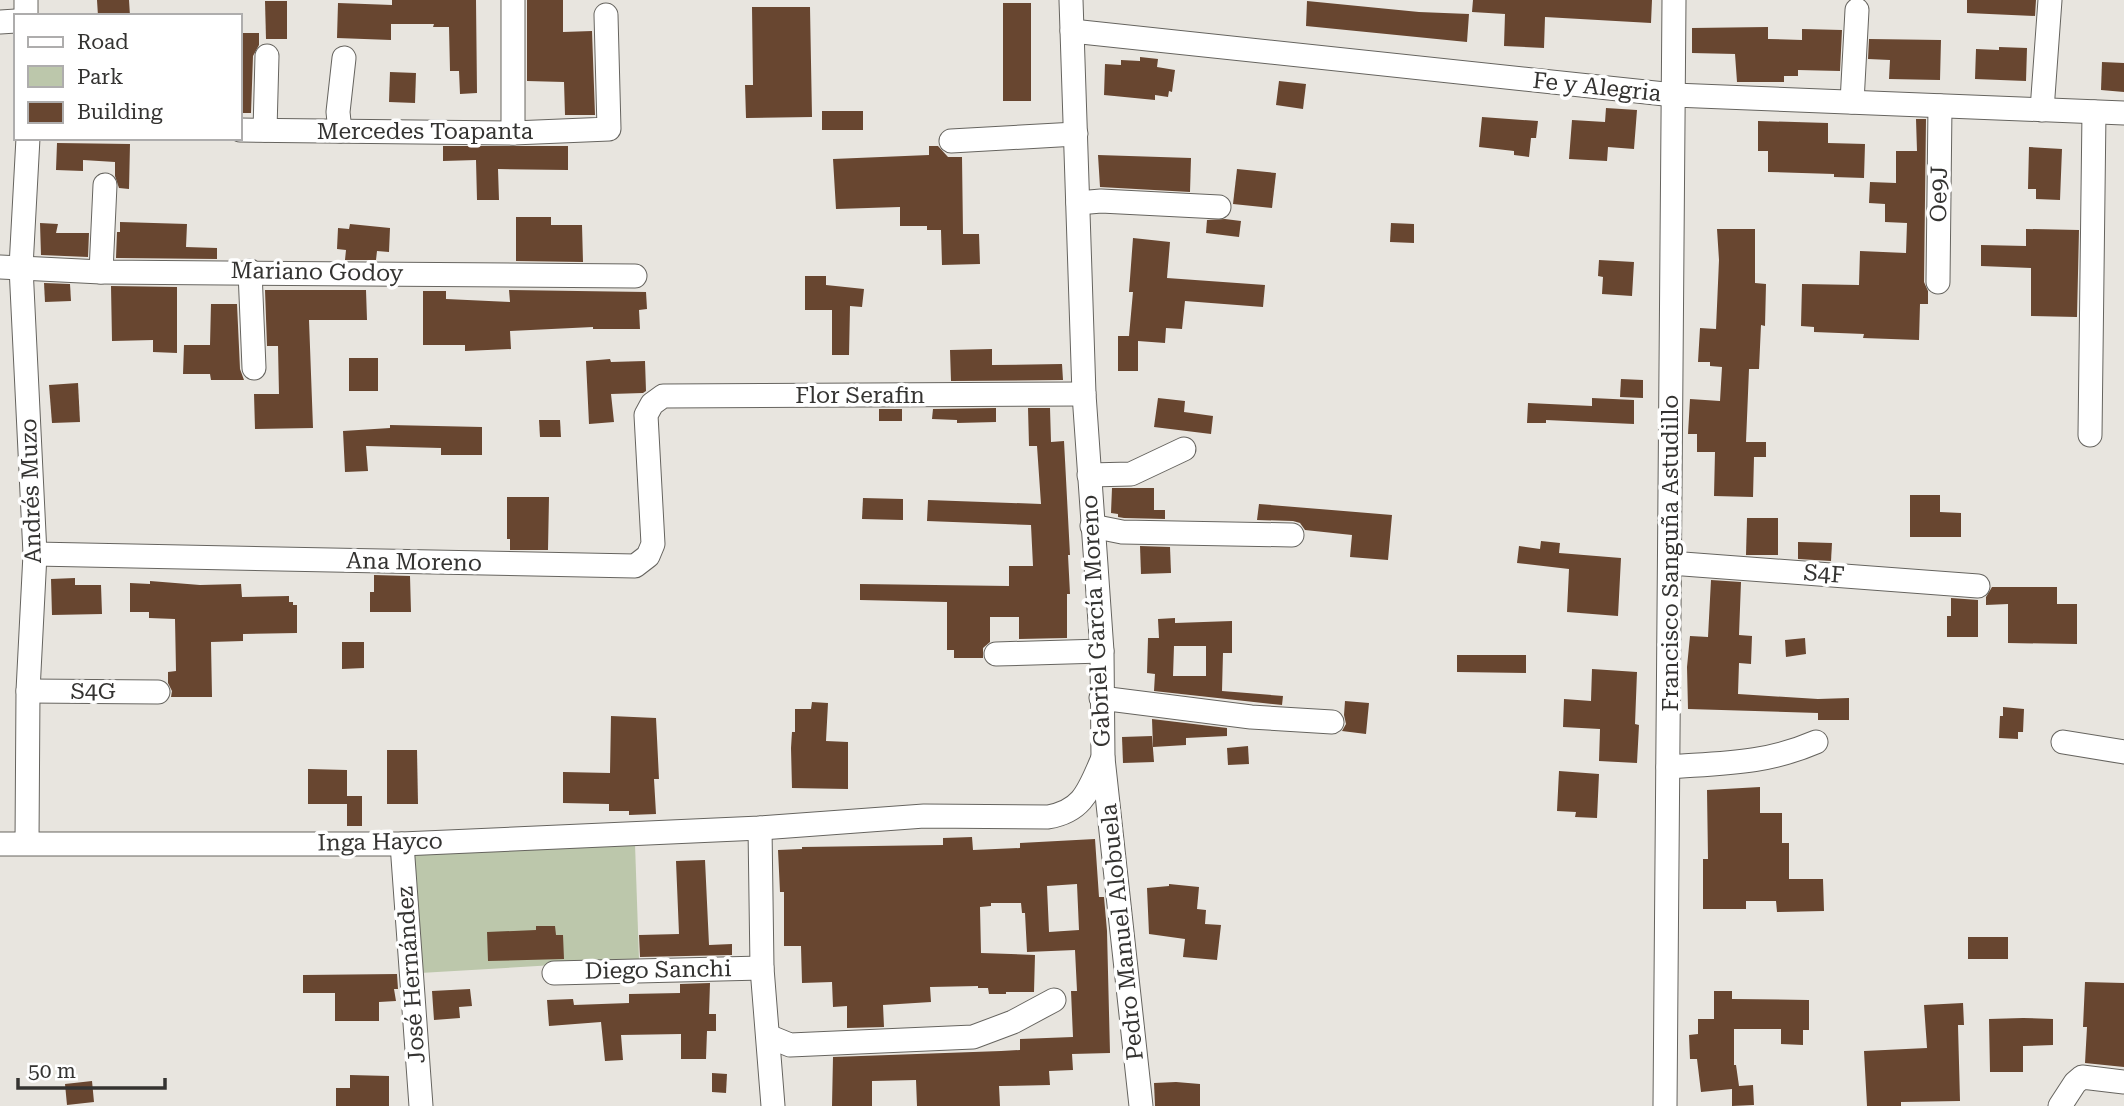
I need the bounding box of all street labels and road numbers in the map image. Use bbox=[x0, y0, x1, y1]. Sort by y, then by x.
street label: Fe y Alegria bbox=[1531, 67, 1663, 107]
street label: Mercedes Toapanta bbox=[317, 118, 534, 145]
street label: Oe9J bbox=[1925, 165, 1953, 223]
street label: Mariano Godoy bbox=[230, 257, 404, 287]
street label: Flor Serafin bbox=[795, 382, 925, 409]
street label: Francisco Sanguña Astudillo bbox=[1657, 395, 1684, 711]
street label: Andrés Muzo bbox=[15, 418, 47, 564]
street label: Gabriel García Moreno bbox=[1076, 494, 1116, 748]
street label: Ana Moreno bbox=[346, 547, 482, 577]
street label: S4F bbox=[1803, 559, 1845, 589]
street label: S4G bbox=[71, 678, 116, 705]
street label: Pedro Manuel Alobuela bbox=[1095, 802, 1149, 1062]
street label: Inga Hayco bbox=[317, 827, 443, 857]
street label: José Hernández bbox=[391, 885, 431, 1064]
street label: Diego Sanchi bbox=[584, 955, 732, 985]

